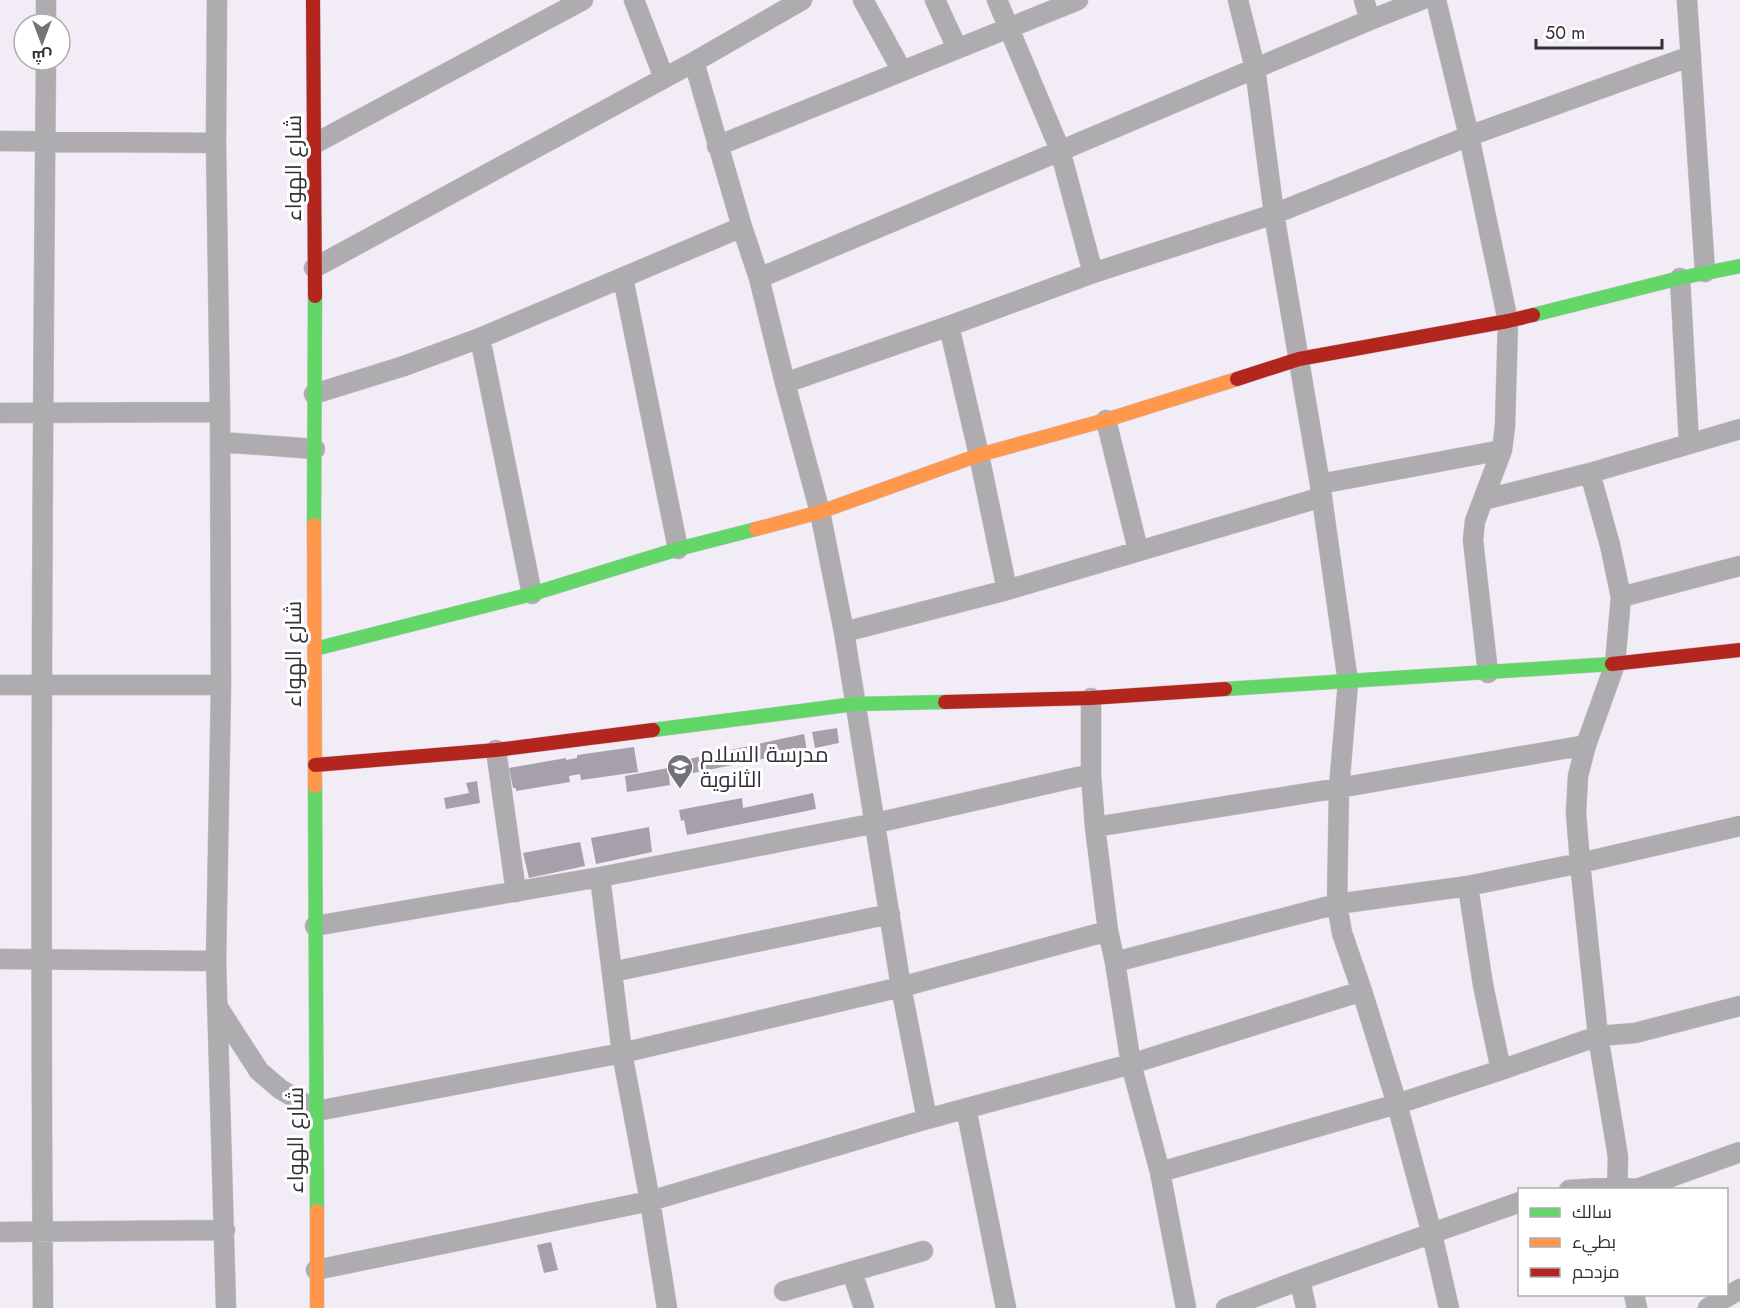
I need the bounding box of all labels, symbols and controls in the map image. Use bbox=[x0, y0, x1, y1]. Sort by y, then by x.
north arrow bbox=[12, 12, 72, 72]
scale bar bbox=[1536, 12, 1662, 50]
text: 50 m bbox=[1545, 20, 1585, 46]
text: ش bbox=[32, 45, 52, 68]
street label: شارع الهواء bbox=[277, 115, 309, 221]
street label: شارع الهواء bbox=[277, 601, 309, 707]
place label: مدرسة السلام الثانوية bbox=[700, 738, 829, 795]
school or university icon: مدرسة السلام الثانوية bbox=[665, 752, 695, 790]
street label: شارع الهواء bbox=[279, 1087, 311, 1193]
legend bbox=[1518, 1188, 1728, 1296]
text: سالك bbox=[1572, 1199, 1612, 1225]
text: بطيء bbox=[1572, 1229, 1616, 1256]
text: مزدحم bbox=[1572, 1259, 1620, 1285]

